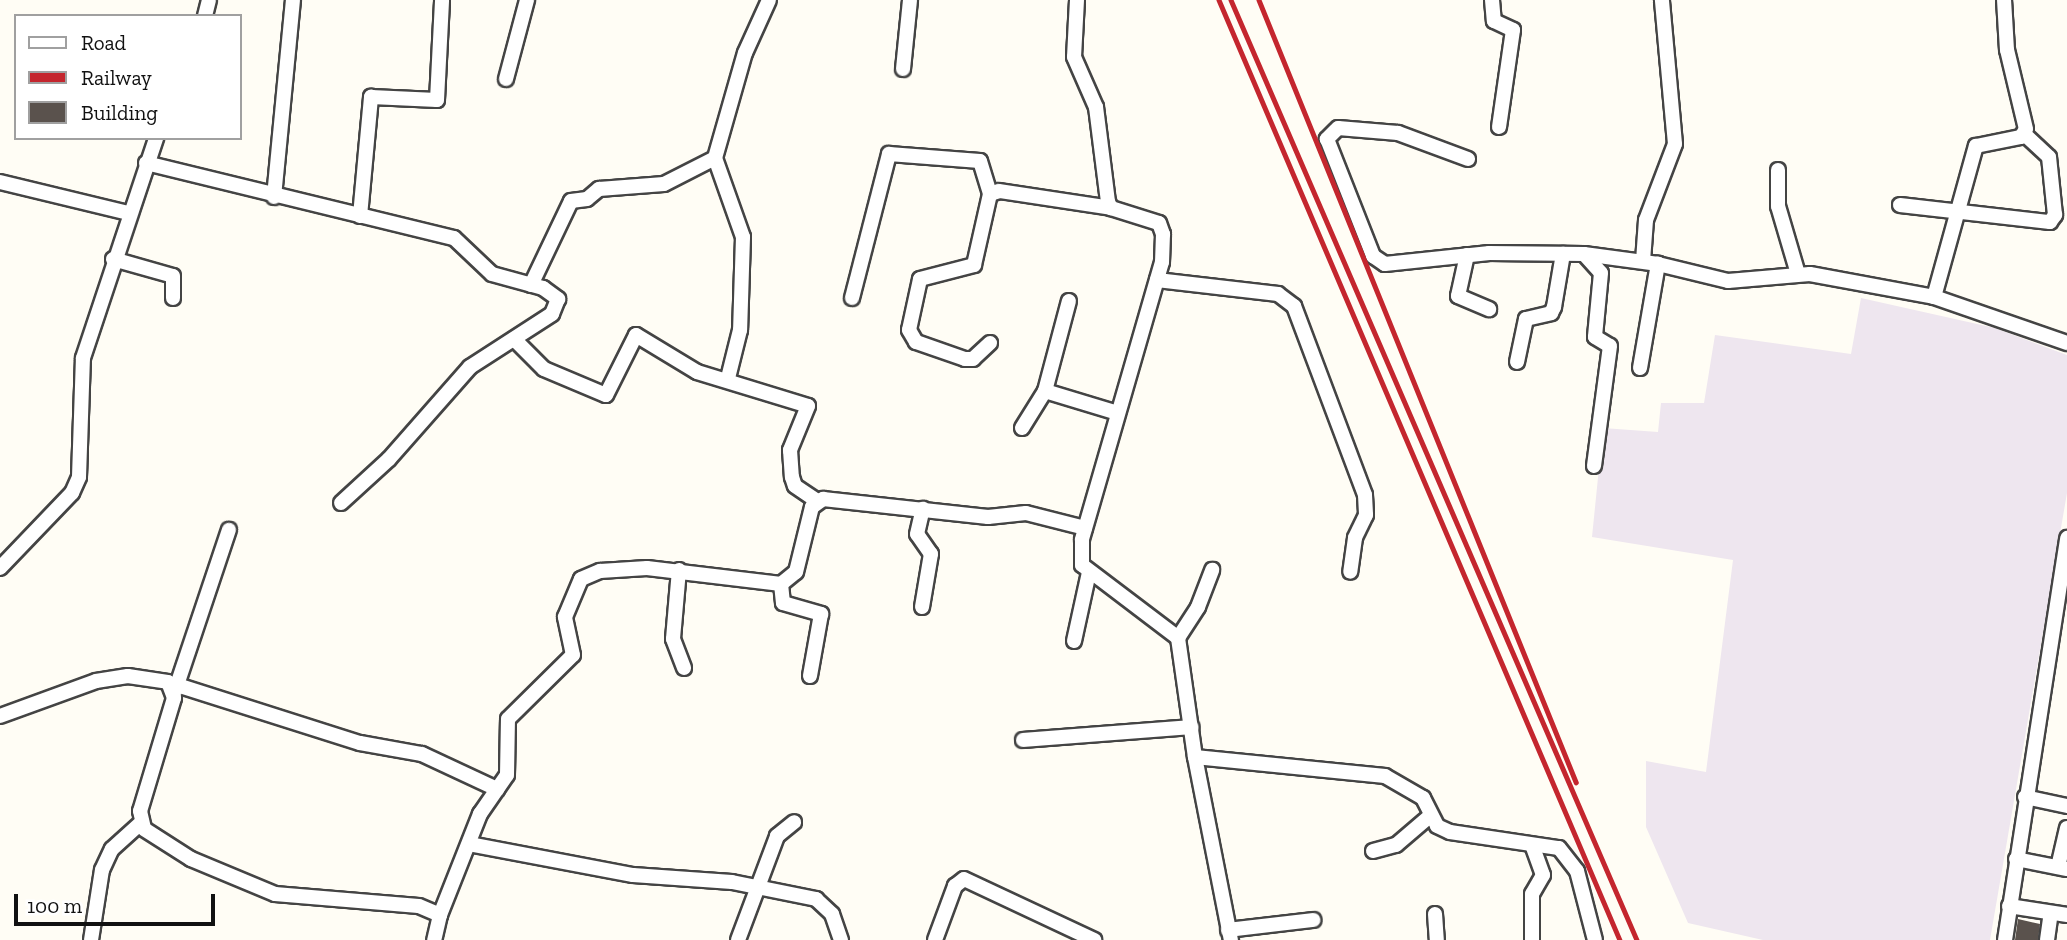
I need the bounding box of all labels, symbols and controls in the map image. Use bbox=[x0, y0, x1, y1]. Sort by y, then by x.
legend bbox=[14, 14, 242, 140]
text: Road bbox=[81, 30, 126, 55]
text: Railway bbox=[81, 65, 152, 90]
text: Building bbox=[81, 100, 158, 125]
scale bar bbox=[18, 880, 219, 924]
text: 100 m bbox=[27, 893, 82, 918]

